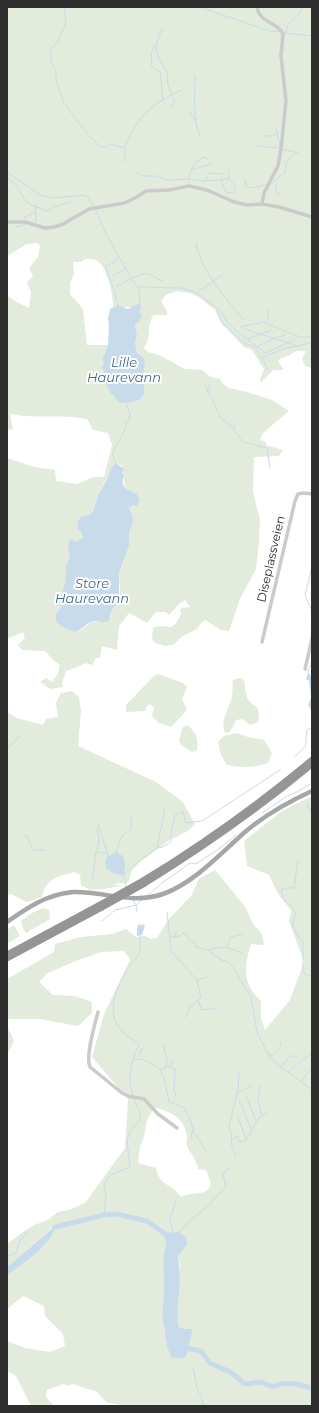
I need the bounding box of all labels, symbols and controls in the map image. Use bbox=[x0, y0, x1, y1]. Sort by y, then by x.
water label: Lille Haurevann bbox=[87, 354, 161, 385]
street label: Diseplassveien bbox=[253, 514, 288, 604]
water label: Store Haurevann bbox=[55, 575, 129, 606]

